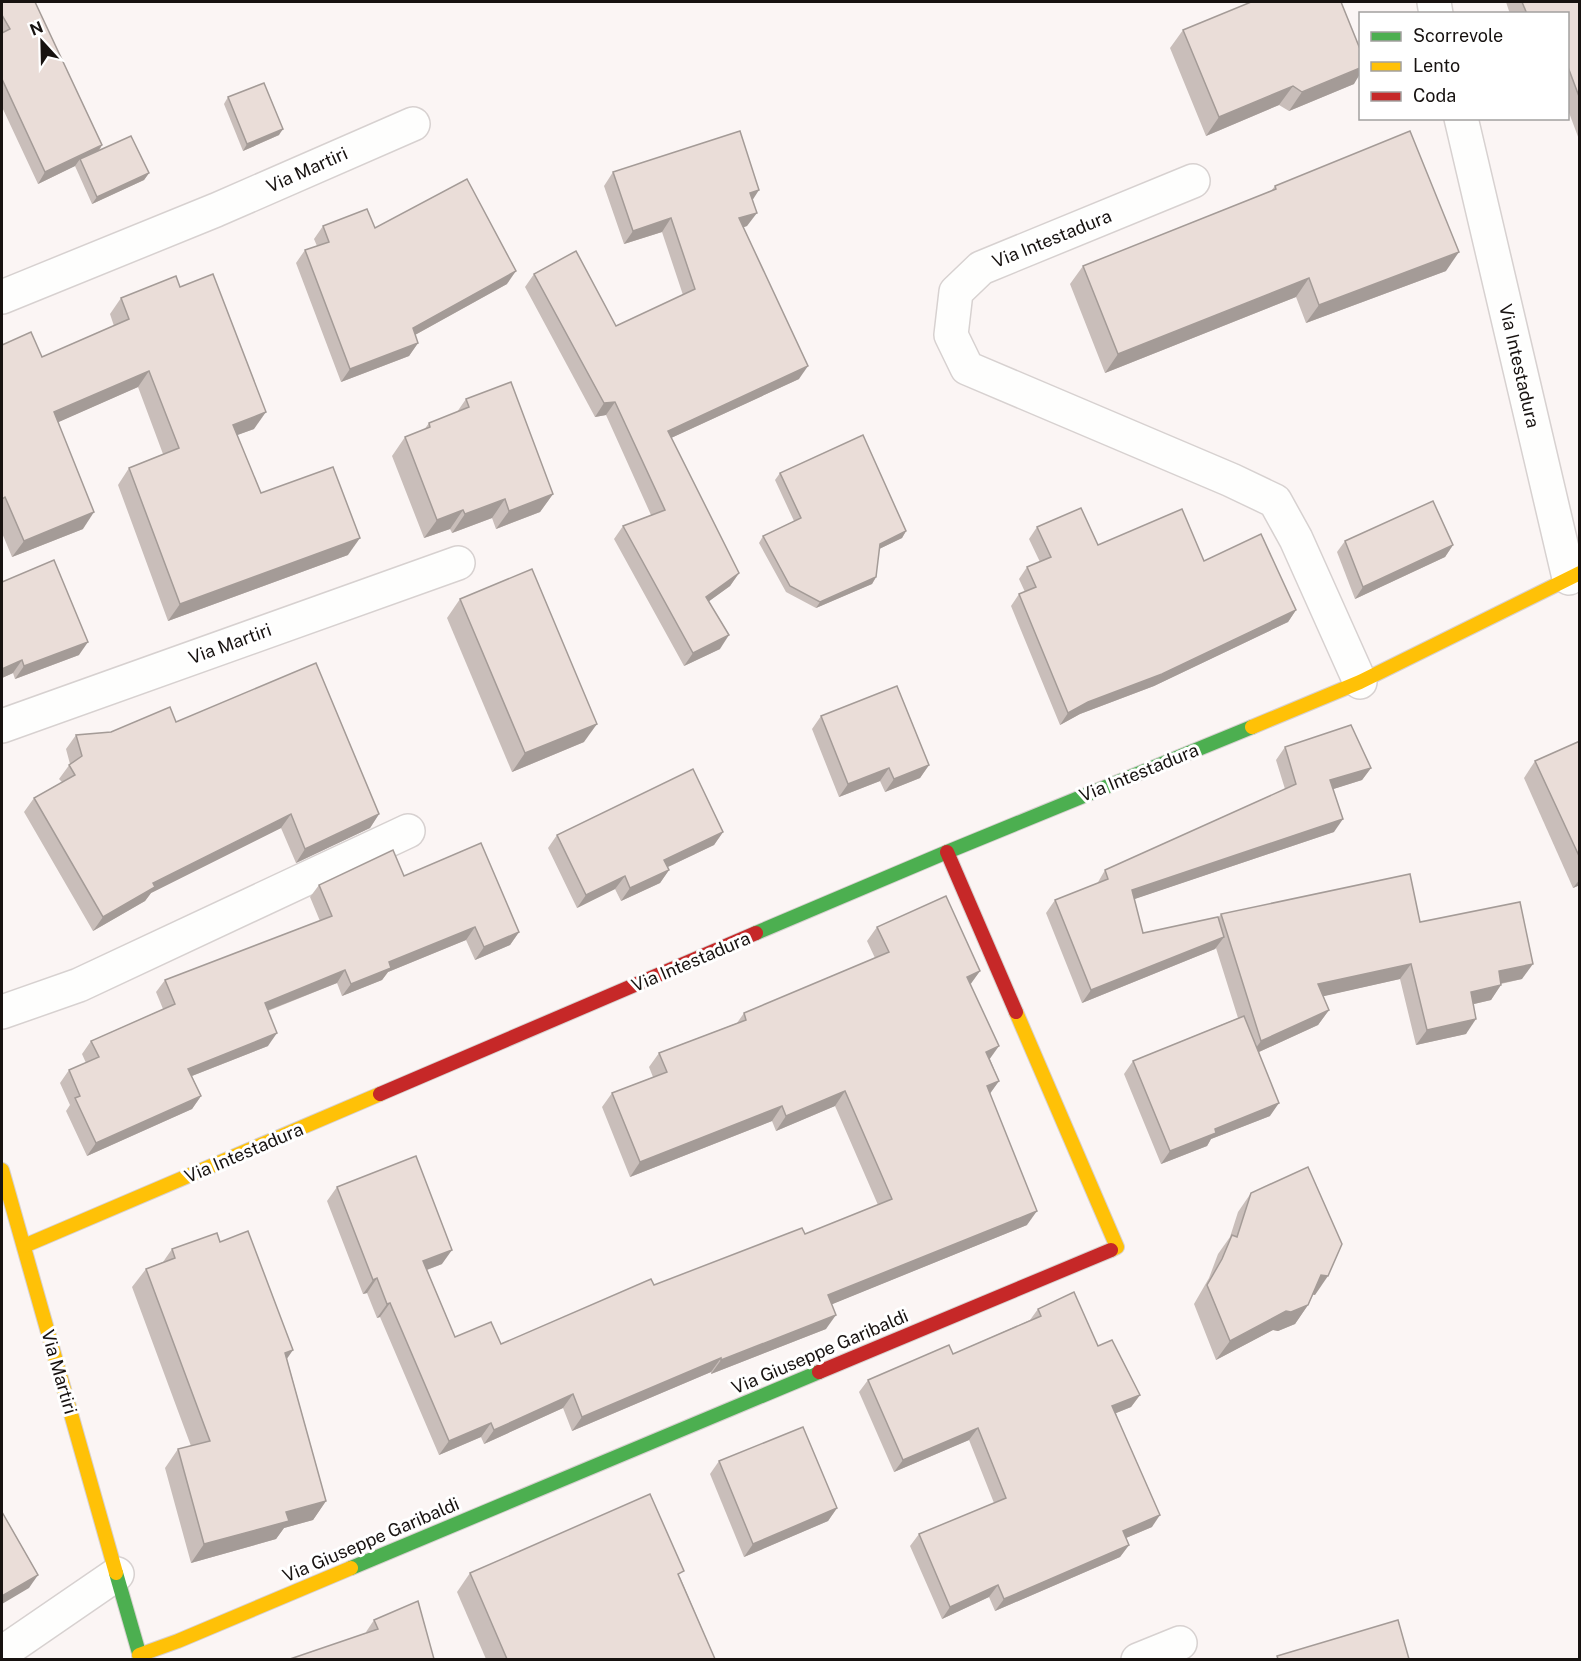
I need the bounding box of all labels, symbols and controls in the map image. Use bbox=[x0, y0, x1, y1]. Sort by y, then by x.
north arrow bbox=[12, 12, 72, 72]
legend bbox=[1359, 12, 1569, 120]
text: N bbox=[27, 17, 46, 40]
text: Scorrevole bbox=[1413, 25, 1503, 46]
text: Lento bbox=[1413, 55, 1460, 76]
text: Coda bbox=[1413, 85, 1456, 106]
street label: Via Martiri bbox=[263, 142, 351, 197]
street label: Via Intestadura bbox=[989, 205, 1114, 272]
street label: Via Intestadura bbox=[1495, 302, 1544, 430]
street label: Via Martiri bbox=[186, 619, 274, 668]
street label: Via Intestadura bbox=[1076, 739, 1201, 806]
street label: Via Intestadura bbox=[628, 927, 753, 996]
street label: Via Intestadura bbox=[181, 1118, 306, 1187]
street label: Via Giuseppe Garibaldi bbox=[728, 1305, 911, 1398]
street label: Via Martiri bbox=[37, 1327, 82, 1416]
street label: Via Giuseppe Garibaldi bbox=[279, 1493, 462, 1586]

